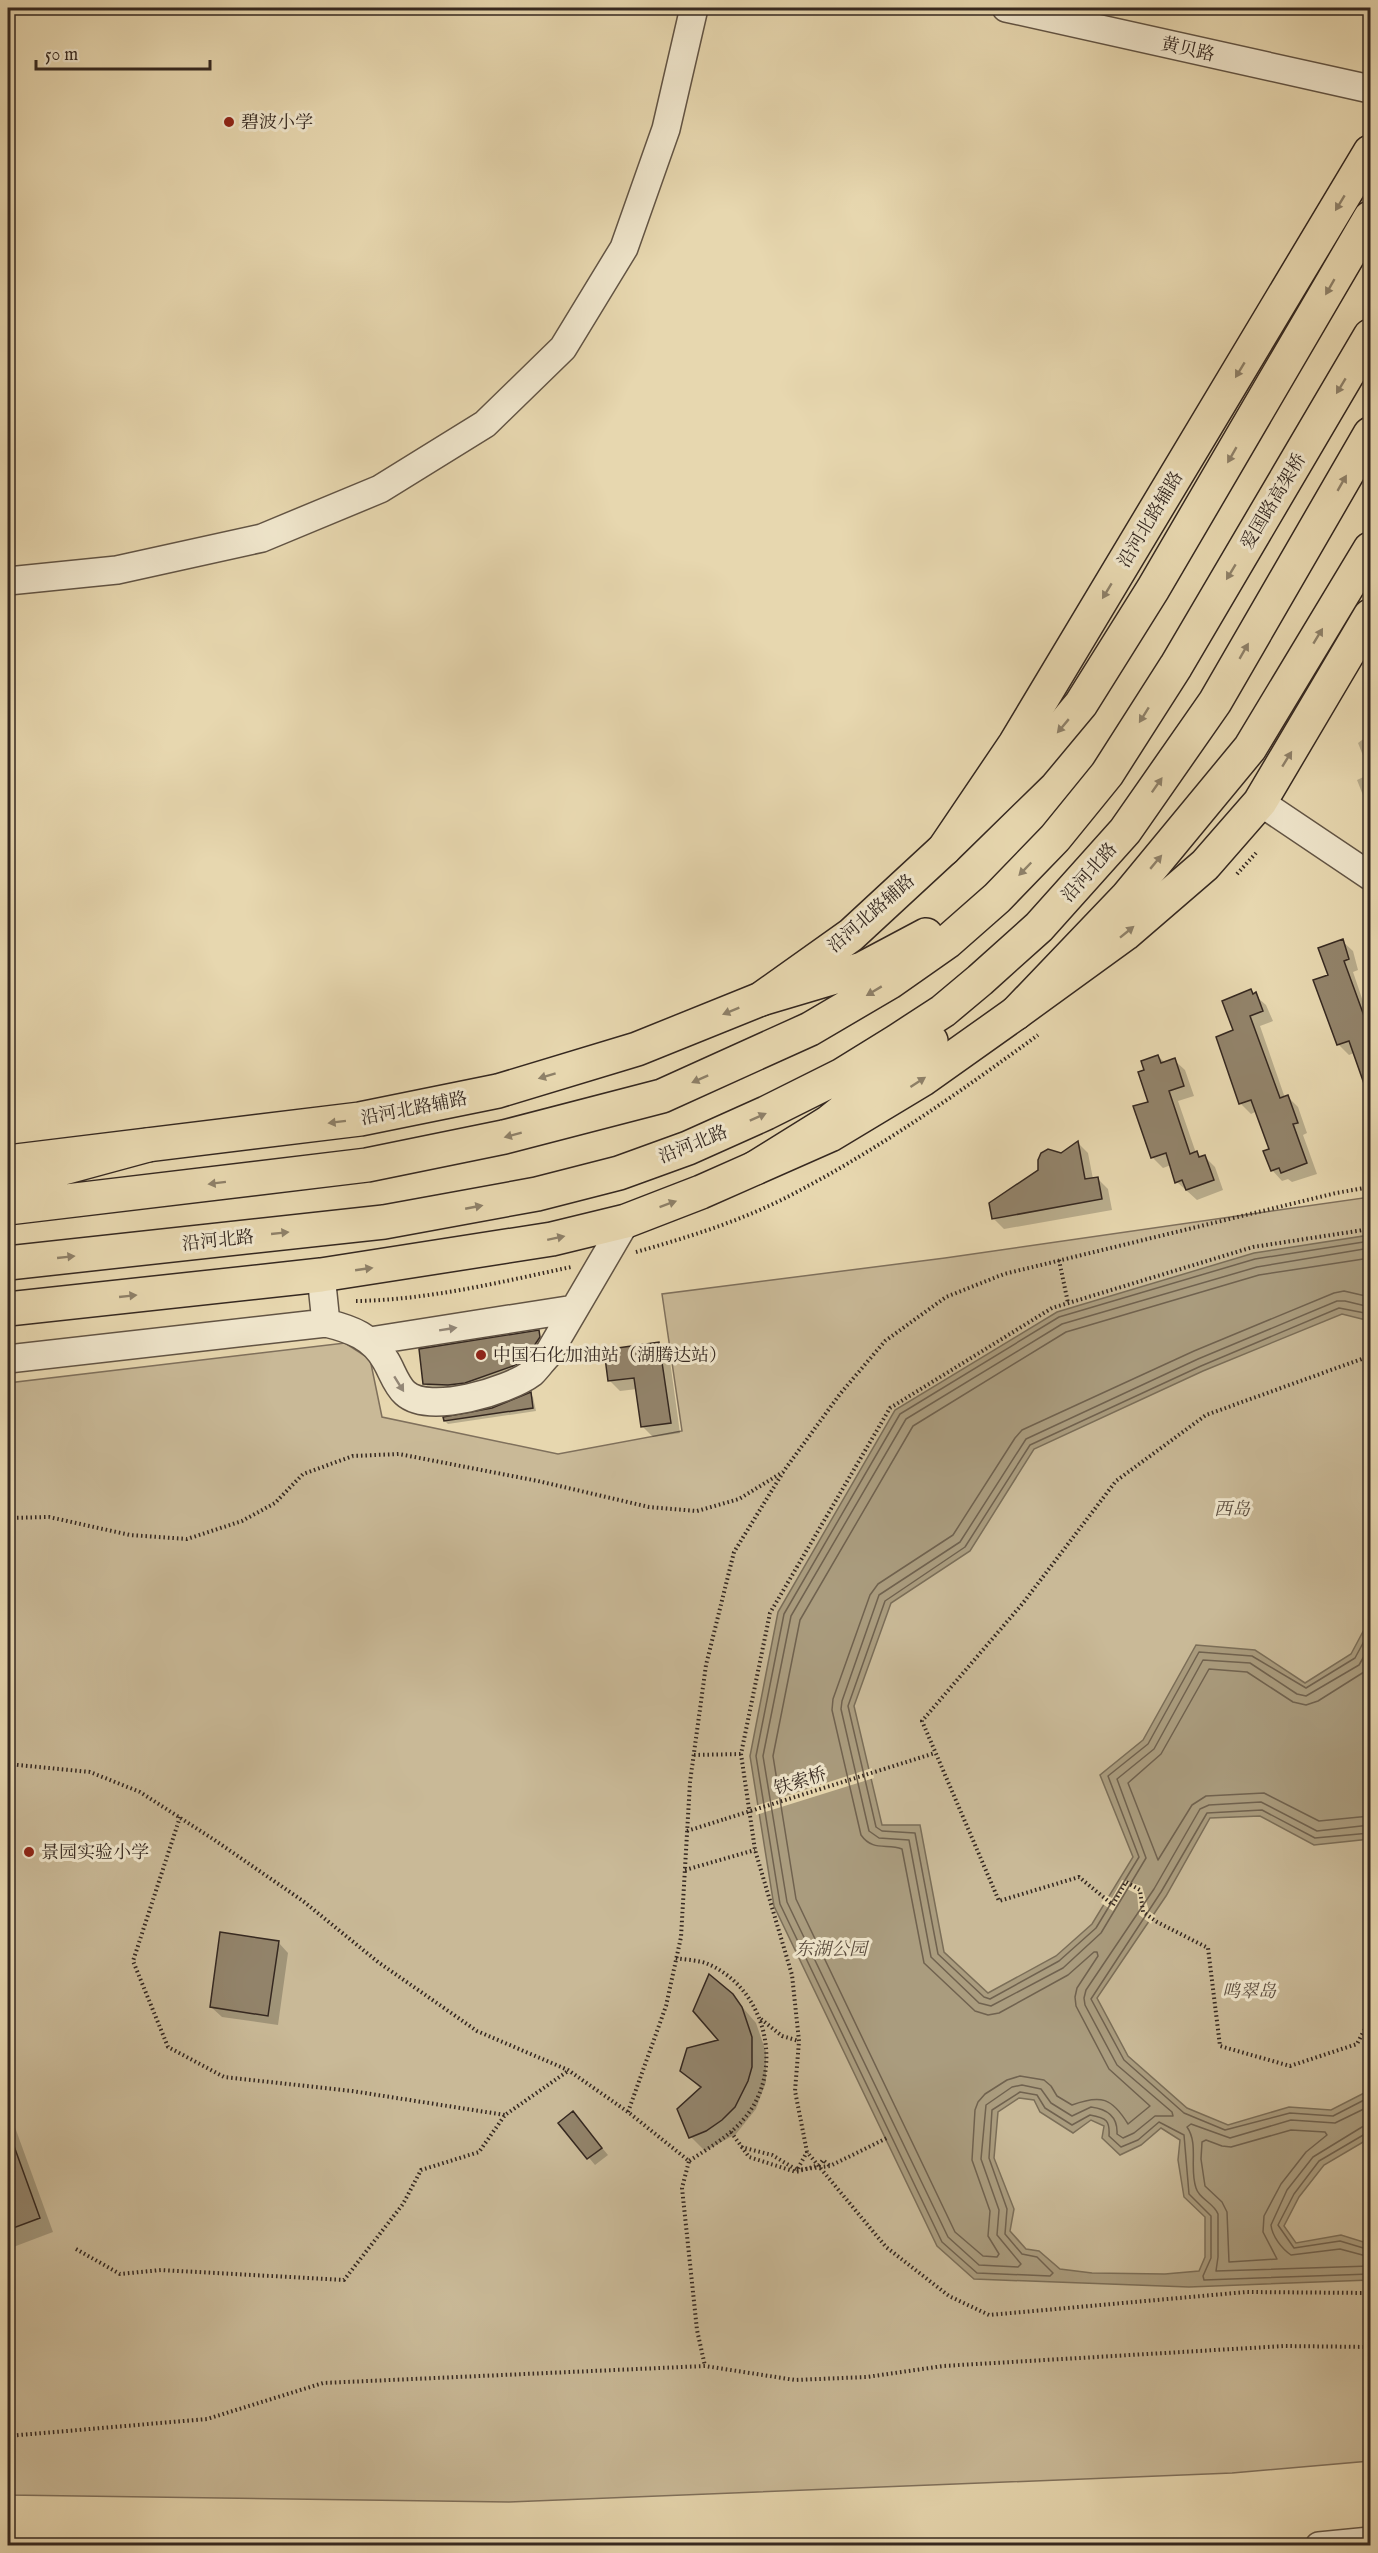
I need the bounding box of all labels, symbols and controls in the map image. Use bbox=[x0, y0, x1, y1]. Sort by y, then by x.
scale bar bbox=[36, 33, 210, 71]
street label: 黄贝路 bbox=[1159, 33, 1217, 68]
text: 50 m bbox=[45, 44, 78, 67]
place label: 碧波小学 bbox=[241, 112, 313, 135]
marker: 碧波小学 bbox=[222, 115, 236, 129]
one-way arrow bbox=[1335, 195, 1346, 211]
one-way arrow bbox=[1326, 278, 1336, 295]
one-way arrow bbox=[1234, 362, 1245, 378]
one-way arrow bbox=[1335, 378, 1346, 394]
one-way arrow bbox=[1226, 447, 1237, 463]
street label: 爱国路高架桥 bbox=[1237, 450, 1312, 554]
street label: 沿河北路辅路 bbox=[1114, 468, 1189, 572]
one-way arrow bbox=[1337, 475, 1348, 491]
one-way arrow bbox=[1226, 564, 1236, 581]
one-way arrow bbox=[1101, 583, 1112, 599]
one-way arrow bbox=[1312, 628, 1323, 644]
one-way arrow bbox=[1239, 643, 1250, 659]
one-way arrow bbox=[1139, 707, 1150, 723]
one-way arrow bbox=[1057, 718, 1070, 734]
one-way arrow bbox=[1282, 751, 1293, 767]
one-way arrow bbox=[1151, 778, 1163, 794]
street label: 沿河北路 bbox=[1057, 839, 1123, 907]
one-way arrow bbox=[1149, 855, 1161, 870]
one-way arrow bbox=[1018, 861, 1032, 876]
street label: 沿河北路辅路 bbox=[824, 870, 920, 958]
one-way arrow bbox=[1120, 926, 1135, 938]
one-way arrow bbox=[866, 986, 882, 997]
one-way arrow bbox=[722, 1007, 740, 1016]
one-way arrow bbox=[538, 1072, 556, 1081]
one-way arrow bbox=[690, 1074, 708, 1084]
one-way arrow bbox=[910, 1077, 926, 1088]
street label: 沿河北路辅路 bbox=[359, 1088, 469, 1131]
one-way arrow bbox=[750, 1112, 767, 1121]
one-way arrow bbox=[327, 1117, 346, 1127]
street label: 沿河北路 bbox=[656, 1121, 731, 1170]
one-way arrow bbox=[504, 1131, 522, 1140]
one-way arrow bbox=[208, 1178, 227, 1188]
one-way arrow bbox=[659, 1199, 677, 1209]
one-way arrow bbox=[464, 1202, 483, 1211]
street label: 沿河北路 bbox=[181, 1226, 255, 1257]
one-way arrow bbox=[271, 1228, 290, 1238]
one-way arrow bbox=[547, 1233, 566, 1242]
one-way arrow bbox=[56, 1252, 75, 1262]
one-way arrow bbox=[354, 1265, 373, 1274]
one-way arrow bbox=[119, 1291, 138, 1301]
one-way arrow bbox=[439, 1324, 458, 1333]
place label: 中国石化加油站（湖腾达站） bbox=[493, 1345, 727, 1368]
marker: 中国石化加油站（湖腾达站） bbox=[474, 1348, 488, 1362]
one-way arrow bbox=[393, 1376, 404, 1392]
park label: 西岛 bbox=[1214, 1499, 1251, 1522]
street label: 铁索桥 bbox=[771, 1764, 830, 1801]
place label: 景园实验小学 bbox=[41, 1842, 149, 1865]
marker: 景园实验小学 bbox=[22, 1845, 36, 1859]
park label: 东湖公园 bbox=[795, 1939, 870, 1962]
park label: 鸣翠岛 bbox=[1222, 1981, 1277, 2004]

